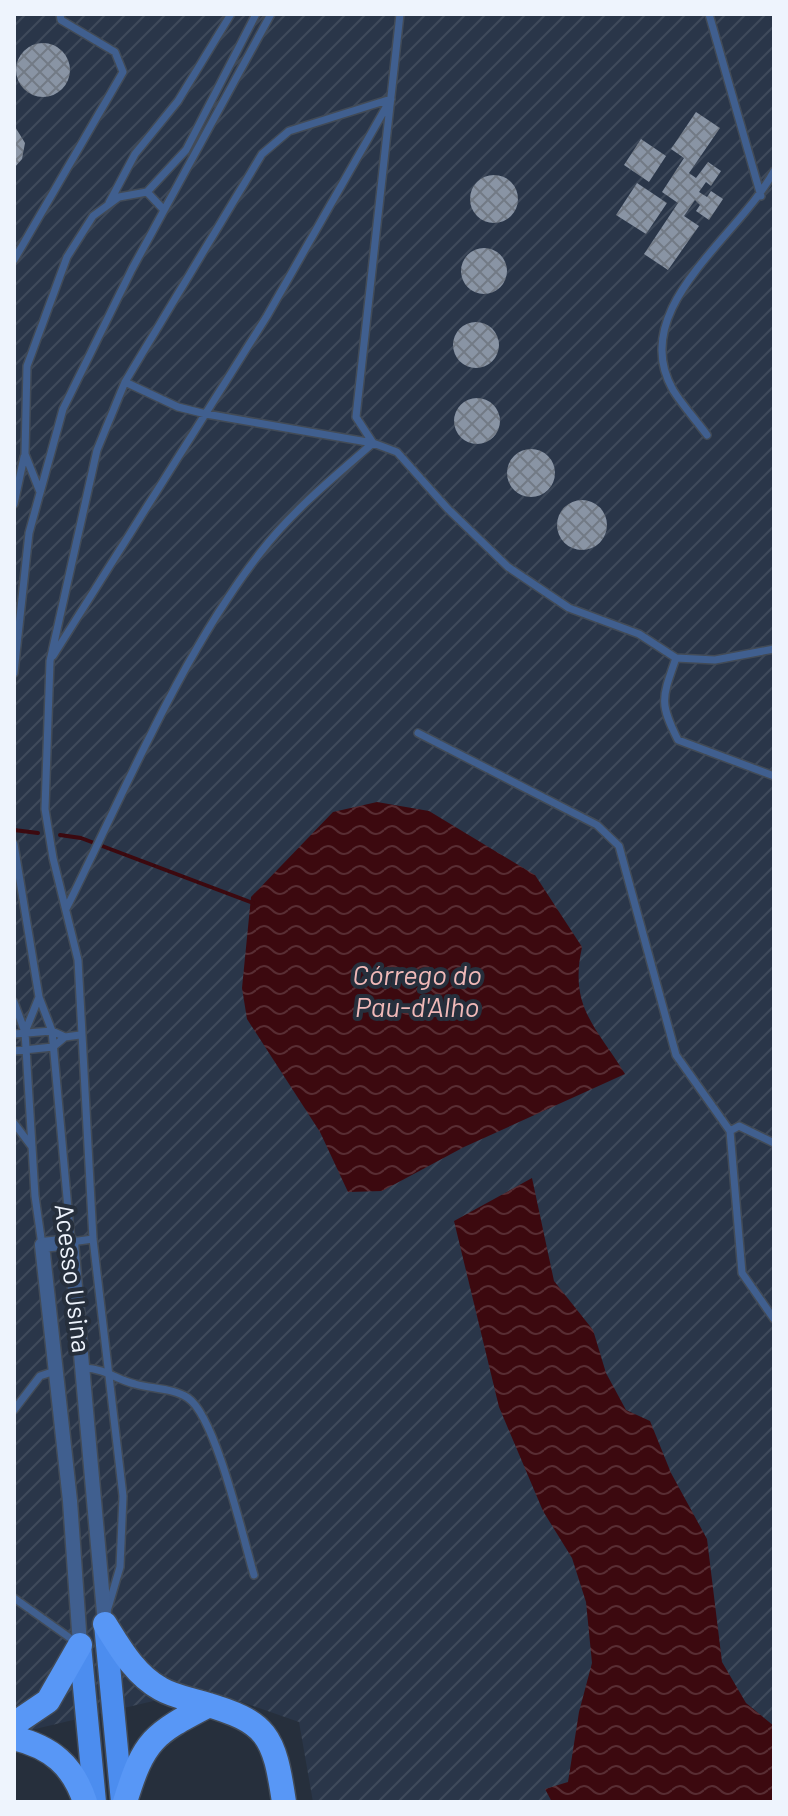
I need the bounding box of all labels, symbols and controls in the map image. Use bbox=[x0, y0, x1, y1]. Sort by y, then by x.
water label: Córrego do Pau-d'Alho bbox=[352, 957, 482, 1023]
street label: Acesso Usina bbox=[49, 1202, 99, 1354]

